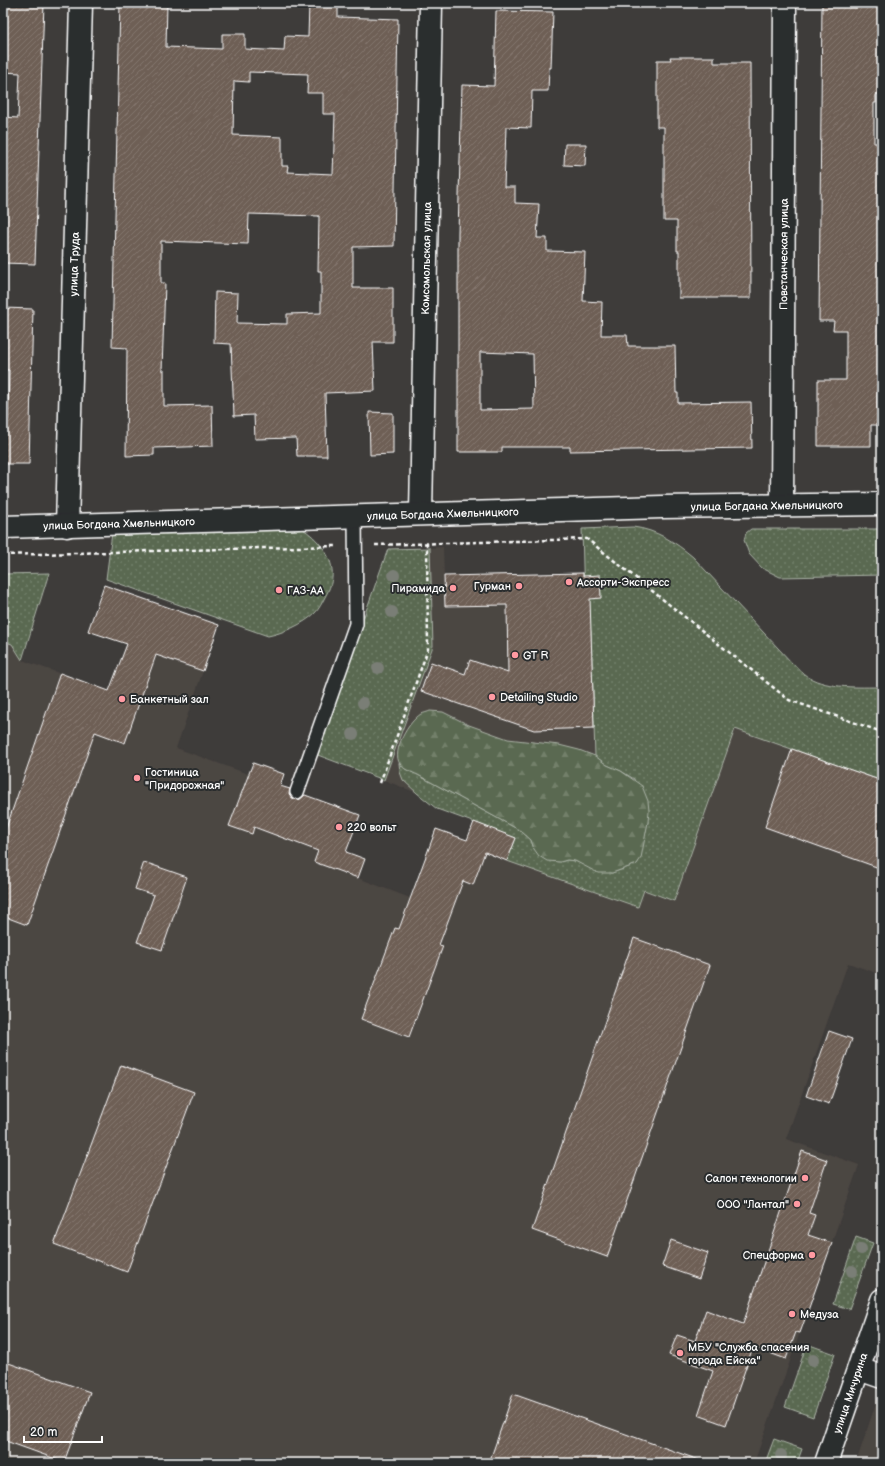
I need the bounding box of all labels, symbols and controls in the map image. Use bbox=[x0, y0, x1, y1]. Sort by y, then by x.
street label: Повстанческая улица bbox=[777, 198, 790, 310]
street label: Комсомольская улица bbox=[418, 201, 434, 315]
street label: улица Труда bbox=[67, 231, 81, 296]
street label: улица Богдана Хмельницкого bbox=[691, 498, 843, 513]
street label: улица Богдана Хмельницкого bbox=[367, 505, 519, 522]
street label: улица Богдана Хмельницкого bbox=[43, 515, 195, 532]
place label: Ассорти-Экспресс bbox=[576, 576, 670, 589]
marker: Ассорти-Экспресс bbox=[564, 577, 574, 587]
place label: Гурман bbox=[474, 580, 511, 593]
marker: Гурман bbox=[514, 581, 524, 591]
place label: Пирамида bbox=[391, 582, 445, 595]
marker: Пирамида bbox=[448, 583, 458, 593]
place label: ГАЗ-АА bbox=[287, 584, 324, 597]
marker: ГАЗ-АА bbox=[274, 585, 284, 595]
place label: GT R bbox=[523, 649, 548, 662]
marker: GT R bbox=[510, 650, 520, 660]
place label: Detailing Studio bbox=[500, 691, 578, 704]
marker: Detailing Studio bbox=[487, 692, 497, 702]
place label: Банкетный зал bbox=[130, 693, 209, 706]
marker: Банкетный зал bbox=[117, 694, 127, 704]
place label: Гостиница "Придорожная" bbox=[145, 766, 224, 792]
marker: Гостиница "Придорожная" bbox=[132, 773, 142, 783]
place label: 220 вольт bbox=[347, 821, 397, 834]
marker: 220 вольт bbox=[334, 822, 344, 832]
place label: Салон технологии bbox=[705, 1172, 797, 1185]
marker: Салон технологии bbox=[800, 1173, 810, 1183]
place label: ООО "Лантал" bbox=[717, 1198, 789, 1211]
marker: ООО "Лантал" bbox=[792, 1199, 802, 1209]
place label: Спецформа bbox=[743, 1249, 804, 1262]
marker: Спецформа bbox=[807, 1250, 817, 1260]
place label: Медуза bbox=[800, 1308, 839, 1321]
marker: Медуза bbox=[787, 1309, 797, 1319]
place label: МБУ "Служба спасения города Ейска" bbox=[688, 1341, 809, 1367]
marker: МБУ "Служба спасения города Ейска" bbox=[675, 1348, 685, 1358]
street label: улица Мичурина bbox=[830, 1350, 870, 1435]
scale bar bbox=[24, 1418, 102, 1444]
text: 20 m bbox=[30, 1425, 57, 1440]

